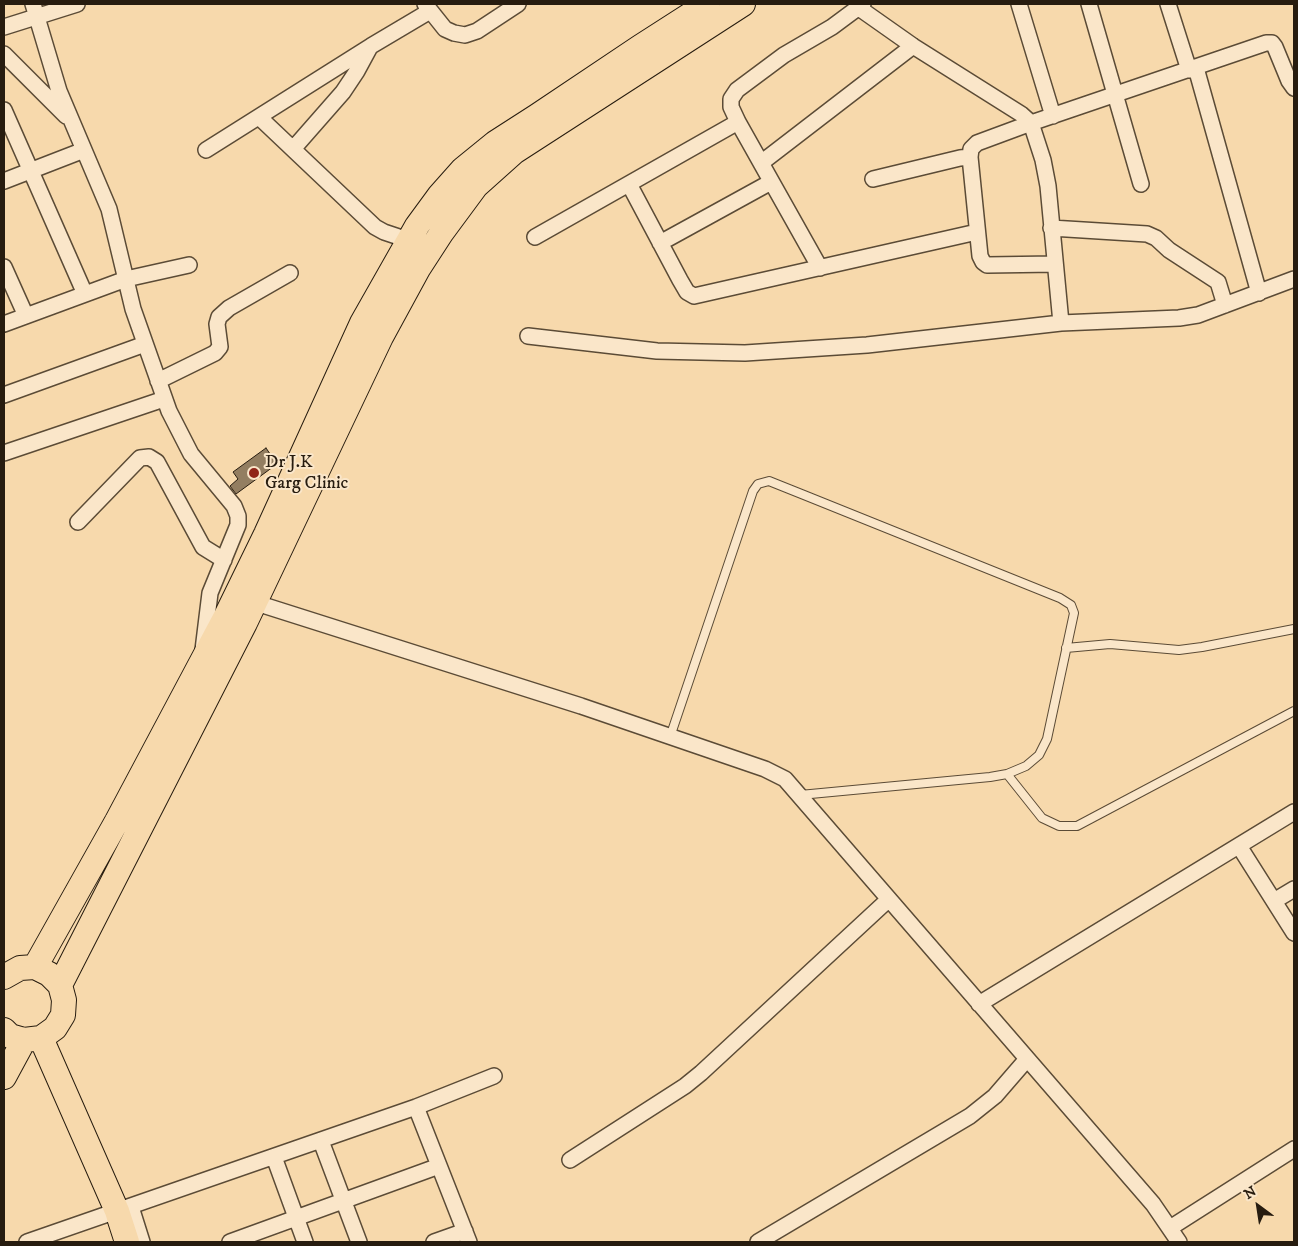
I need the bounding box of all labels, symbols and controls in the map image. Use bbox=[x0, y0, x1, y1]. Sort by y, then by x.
place label: Dr J.K Garg Clinic bbox=[265, 452, 348, 494]
marker: Dr J.K Garg Clinic bbox=[247, 466, 261, 480]
north arrow bbox=[1233, 1181, 1283, 1231]
text: N bbox=[1241, 1182, 1260, 1204]

